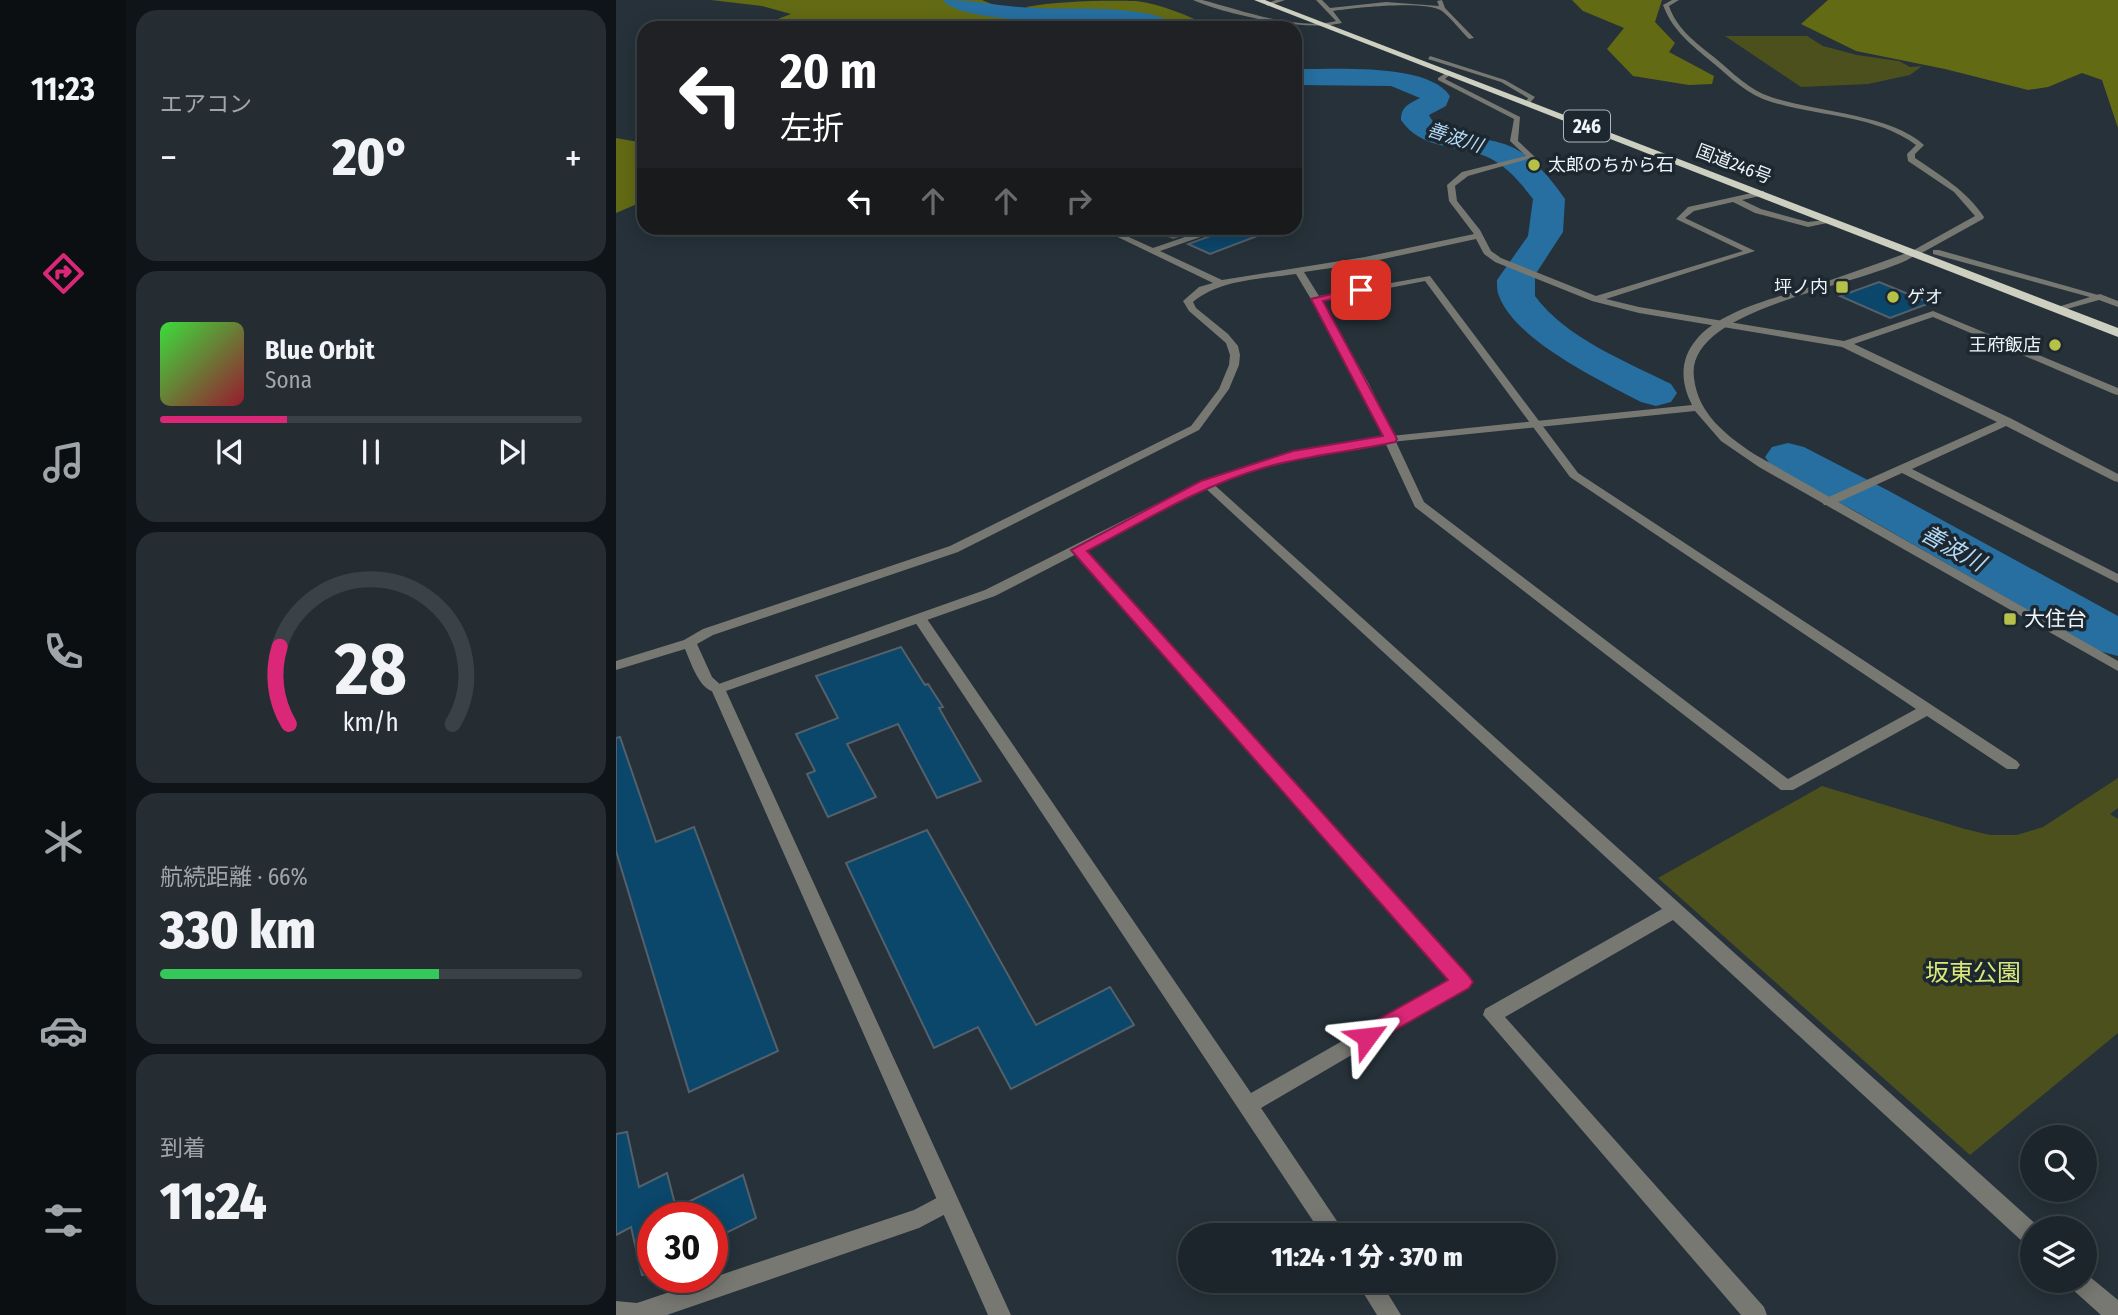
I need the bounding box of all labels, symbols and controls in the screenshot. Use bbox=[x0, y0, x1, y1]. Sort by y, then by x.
text: 20 m bbox=[780, 42, 877, 101]
icon: left bbox=[665, 49, 756, 140]
text: 11:23 bbox=[31, 70, 95, 108]
text: エアコン bbox=[160, 90, 252, 118]
text: 左折 bbox=[780, 109, 844, 147]
road number: 246 bbox=[1564, 110, 1610, 142]
water label: 善波川 bbox=[1424, 118, 1487, 158]
text: 20° bbox=[332, 126, 410, 189]
text: − bbox=[160, 135, 177, 181]
text: + bbox=[565, 135, 582, 181]
street label: 国道246号 bbox=[1693, 140, 1775, 188]
place label: 太郎のちから石 bbox=[1548, 154, 1674, 176]
marker: 太郎のちから石 bbox=[1526, 157, 1542, 173]
icon: left bbox=[841, 182, 879, 220]
icon: ahead bbox=[914, 182, 952, 220]
icon: ahead bbox=[987, 182, 1025, 220]
icon: right bbox=[1060, 182, 1098, 220]
icon: directions bbox=[39, 249, 88, 298]
pin bbox=[1331, 260, 1391, 320]
icon: arrive bbox=[1342, 271, 1380, 309]
place label: 坪ノ内 bbox=[1774, 276, 1828, 298]
marker: 坪ノ内 bbox=[1834, 279, 1850, 295]
place label: ゲオ bbox=[1907, 286, 1943, 308]
marker: ゲオ bbox=[1885, 289, 1901, 305]
place label: 王府飯店 bbox=[1969, 334, 2041, 356]
text: Blue Orbit bbox=[265, 335, 375, 366]
marker: 王府飯店 bbox=[2047, 337, 2063, 353]
text: Sona bbox=[265, 366, 312, 394]
icon: previous bbox=[211, 433, 249, 471]
icon: pause bbox=[352, 433, 390, 471]
icon: next bbox=[493, 433, 531, 471]
icon: music bbox=[39, 438, 88, 487]
water label: 善波川 bbox=[1916, 519, 1993, 578]
place label: 大住台 bbox=[2024, 606, 2087, 632]
marker: 大住台 bbox=[2002, 611, 2018, 627]
text: 28 bbox=[334, 626, 407, 713]
icon: phone bbox=[39, 627, 88, 676]
text: km/h bbox=[343, 707, 399, 737]
icon: climate bbox=[39, 817, 88, 866]
text: 航続距離 · 66% bbox=[160, 863, 308, 891]
text: 330 km bbox=[160, 899, 316, 962]
park label: 坂東公園 bbox=[1925, 959, 2021, 987]
position arrow bbox=[1330, 1000, 1404, 1074]
icon: car bbox=[39, 1006, 88, 1055]
map controls bbox=[2020, 1125, 2097, 1293]
button: search bbox=[2020, 1125, 2097, 1202]
text: 到着 bbox=[160, 1134, 206, 1162]
text: 11:24 bbox=[160, 1170, 267, 1233]
icon: filters bbox=[39, 1196, 88, 1245]
speed limit sign: 30 bbox=[637, 1202, 728, 1293]
button: layers bbox=[2020, 1216, 2097, 1293]
text: 11:24 · 1 分 · 370 m bbox=[1271, 1242, 1463, 1273]

